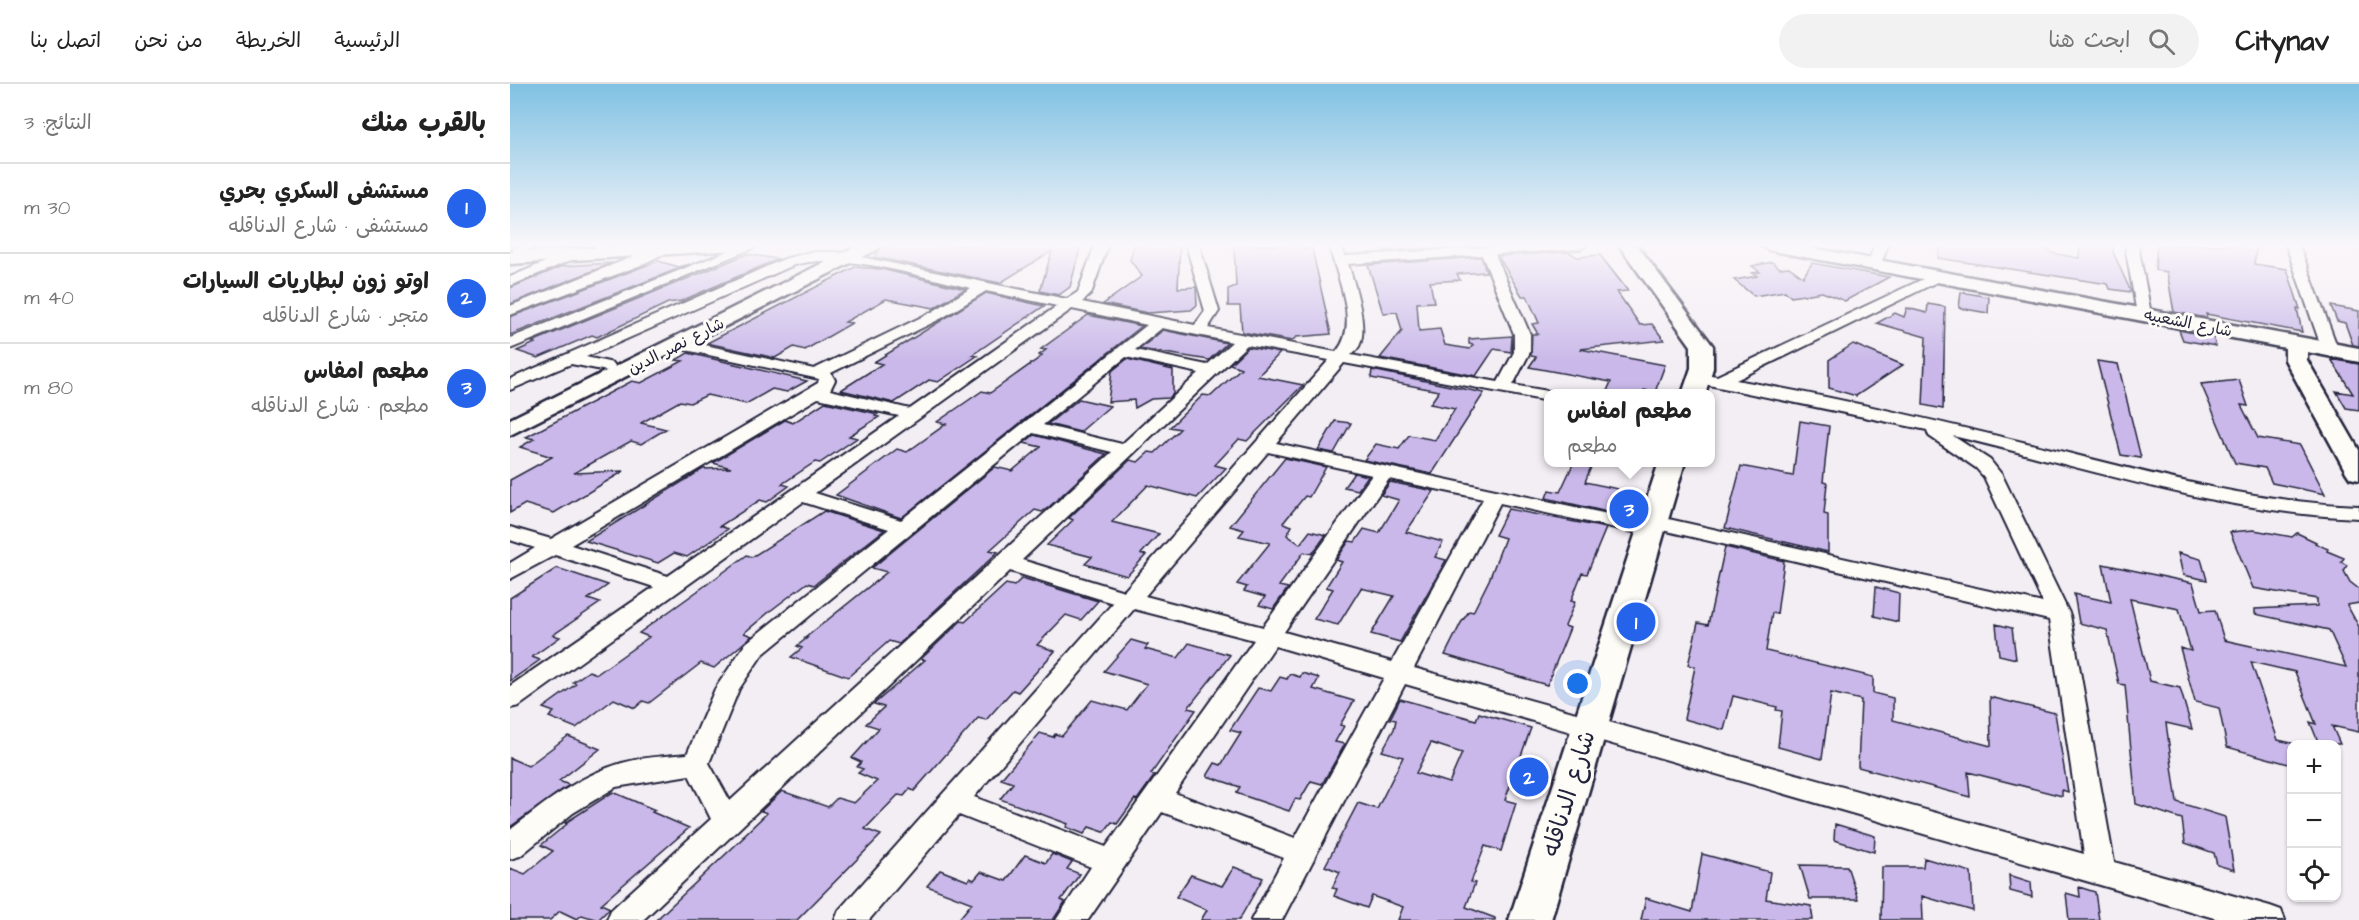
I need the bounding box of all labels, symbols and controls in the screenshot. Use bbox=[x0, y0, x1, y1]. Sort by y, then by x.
search box bbox=[1779, 14, 2199, 68]
text: Citynav bbox=[2235, 22, 2329, 61]
text: ابحث هنا bbox=[2048, 25, 2130, 56]
icon: search bbox=[2145, 25, 2178, 58]
text: اتصل بنا bbox=[30, 26, 101, 55]
text: من نحن bbox=[134, 26, 203, 55]
text: الخريطة bbox=[236, 26, 301, 55]
text: الرئيسية bbox=[334, 26, 400, 55]
text: بالقرب منك bbox=[362, 105, 486, 141]
text: النتائج: 3 bbox=[24, 109, 92, 137]
text: مستشفى السكري بحري bbox=[219, 176, 429, 207]
text: 30 m bbox=[24, 194, 70, 222]
text: 1 bbox=[465, 194, 468, 222]
text: مستشفى · شارع الدناقله bbox=[228, 212, 429, 240]
text: اوتو زون لبطاريات السيارات bbox=[183, 266, 429, 297]
text: 40 m bbox=[24, 284, 74, 312]
text: 2 bbox=[461, 284, 472, 312]
text: متجر · شارع الدناقله bbox=[262, 302, 429, 330]
street label: شارع الشعبيه bbox=[2142, 304, 2234, 342]
street label: شارع نصر الدين bbox=[624, 312, 728, 380]
text: مطعم امفاس bbox=[304, 356, 429, 387]
text: 80 m bbox=[24, 374, 73, 402]
text: 3 bbox=[461, 374, 472, 402]
popup bbox=[1544, 389, 1715, 467]
text: مطعم · شارع الدناقله bbox=[251, 392, 429, 420]
text: مطعم امفاس bbox=[1567, 396, 1692, 427]
text: مطعم bbox=[1567, 432, 1617, 460]
pin: 3 bbox=[1610, 486, 1648, 532]
pin: 1 bbox=[1616, 600, 1656, 644]
your location bbox=[1563, 669, 1592, 698]
street label: شارع الدناقله bbox=[1534, 727, 1604, 861]
map controls bbox=[2287, 740, 2341, 902]
button: + bbox=[2287, 740, 2341, 794]
pin: 2 bbox=[1510, 754, 1548, 800]
button: − bbox=[2287, 794, 2341, 848]
button: locate bbox=[2287, 848, 2341, 902]

